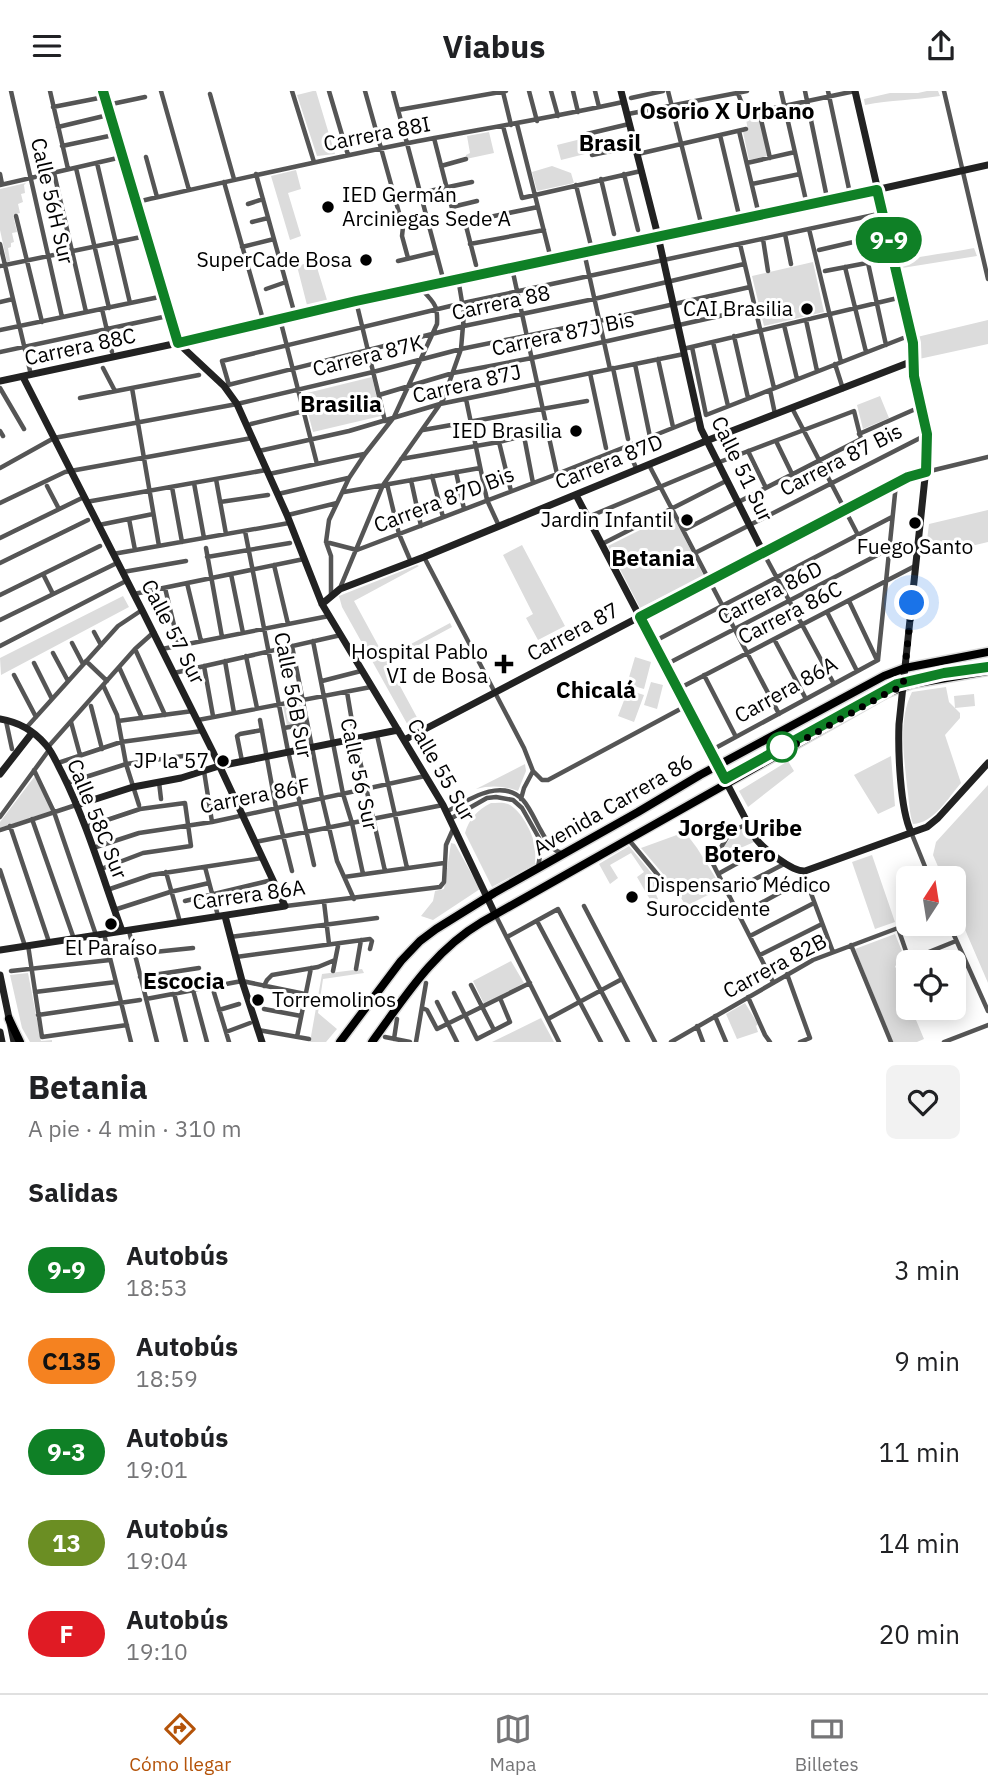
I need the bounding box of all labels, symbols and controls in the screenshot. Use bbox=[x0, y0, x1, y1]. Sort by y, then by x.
text: Viabus bbox=[443, 25, 545, 67]
icon: menu bbox=[28, 27, 66, 65]
icon: share bbox=[922, 27, 960, 65]
district label: Osorio X Urbano bbox=[639, 95, 815, 125]
street label: Carrera 88I bbox=[321, 109, 433, 157]
district label: Brasil bbox=[579, 127, 641, 157]
street label: Calle 56H Sur bbox=[25, 135, 81, 267]
place label: IED Germán Arciniegas Sede A bbox=[342, 180, 511, 232]
marker: IED Germán Arciniegas Sede A bbox=[320, 199, 336, 215]
line badge: 9-9 bbox=[849, 217, 929, 263]
text: 9-9 bbox=[870, 224, 908, 256]
place label: SuperCade Bosa bbox=[196, 245, 352, 273]
marker: SuperCade Bosa bbox=[358, 252, 374, 268]
street label: Carrera 88 bbox=[449, 278, 553, 326]
place label: CAI Brasilia bbox=[683, 294, 793, 322]
marker: CAI Brasilia bbox=[799, 301, 815, 317]
street label: Carrera 87J Bis bbox=[489, 304, 637, 362]
street label: Carrera 88C bbox=[22, 321, 138, 371]
street label: Carrera 87K bbox=[309, 328, 426, 382]
street label: Carrera 87J bbox=[410, 357, 524, 409]
district label: Brasilia bbox=[300, 388, 382, 418]
street label: Calle 51 Sur bbox=[705, 411, 781, 526]
place label: IED Brasilia bbox=[452, 416, 562, 444]
street label: Carrera 87 Bis bbox=[774, 416, 907, 502]
marker: IED Brasilia bbox=[568, 423, 584, 439]
street label: Carrera 87D bbox=[550, 427, 667, 495]
street label: Carrera 87D Bis bbox=[369, 459, 518, 539]
place label: Jardin Infantil bbox=[541, 505, 673, 533]
marker: Jardin Infantil bbox=[679, 512, 695, 528]
marker: Fuego Santo bbox=[907, 515, 923, 531]
place label: Fuego Santo bbox=[857, 532, 973, 560]
district label: Betania bbox=[611, 542, 695, 572]
street label: Carrera 86D bbox=[712, 554, 827, 631]
street label: Calle 57 Sur bbox=[136, 574, 212, 689]
street label: Carrera 86C bbox=[733, 574, 846, 650]
your location bbox=[894, 585, 929, 620]
street label: Carrera 87 bbox=[522, 595, 623, 667]
street label: Calle 56B Sur bbox=[268, 629, 320, 760]
place label: Hospital Pablo VI de Bosa bbox=[351, 637, 488, 689]
street label: Carrera 86A bbox=[729, 649, 842, 729]
marker: Hospital Pablo VI de Bosa bbox=[494, 654, 514, 674]
district label: Chicalá bbox=[556, 674, 636, 704]
street label: Calle 55 Sur bbox=[401, 713, 483, 826]
street label: Calle 56 Sur bbox=[334, 715, 386, 833]
unlabelled marker bbox=[767, 732, 797, 762]
place label: JP la 57 bbox=[134, 746, 209, 774]
street label: Avenida Carrera 86 bbox=[527, 747, 698, 861]
marker: JP la 57 bbox=[215, 753, 231, 769]
street label: Calle 58C Sur bbox=[61, 754, 135, 883]
street label: Carrera 86F bbox=[197, 771, 312, 819]
district label: Jorge Uribe Botero bbox=[678, 812, 802, 868]
north arrow bbox=[896, 866, 966, 936]
map controls bbox=[896, 866, 966, 1020]
place label: Dispensario Médico Suroccidente bbox=[646, 870, 831, 922]
street label: Carrera 86A bbox=[191, 872, 307, 916]
marker: Dispensario Médico Suroccidente bbox=[624, 889, 640, 905]
marker: El Paraíso bbox=[103, 916, 119, 932]
street label: Carrera 82B bbox=[718, 926, 831, 1004]
place label: El Paraíso bbox=[65, 933, 157, 961]
button: locate bbox=[896, 950, 966, 1020]
district label: Escocia bbox=[143, 965, 225, 995]
place label: Torremolinos bbox=[272, 985, 396, 1013]
marker: Torremolinos bbox=[250, 992, 266, 1008]
text: Betania bbox=[28, 1065, 148, 1108]
button: heart bbox=[886, 1065, 960, 1139]
text: A pie · 4 min · 310 m bbox=[28, 1113, 242, 1143]
text: Salidas bbox=[28, 1175, 118, 1209]
text: Autobús bbox=[126, 1238, 228, 1272]
text: 3 min bbox=[894, 1253, 960, 1287]
text: 9-9 bbox=[47, 1254, 86, 1286]
text: 18:53 bbox=[126, 1272, 188, 1302]
text: Autobús bbox=[136, 1329, 238, 1363]
text: 9 min bbox=[894, 1344, 960, 1378]
text: C135 bbox=[42, 1345, 101, 1377]
text: 18:59 bbox=[136, 1363, 198, 1393]
text: Autobús bbox=[126, 1420, 228, 1454]
text: 11 min bbox=[879, 1435, 960, 1469]
text: 9-3 bbox=[47, 1436, 86, 1468]
text: 19:01 bbox=[126, 1454, 188, 1484]
text: Autobús bbox=[126, 1511, 228, 1545]
text: 14 min bbox=[879, 1526, 960, 1560]
text: 13 bbox=[52, 1527, 81, 1559]
text: 19:04 bbox=[126, 1545, 188, 1575]
text: Autobús bbox=[126, 1602, 228, 1636]
text: 20 min bbox=[879, 1617, 960, 1651]
text: F bbox=[59, 1618, 74, 1650]
text: 19:10 bbox=[126, 1636, 188, 1666]
tab: Cómo llegar bbox=[129, 1710, 231, 1776]
tab: Mapa bbox=[490, 1710, 536, 1776]
tab: Billetes bbox=[795, 1710, 859, 1776]

